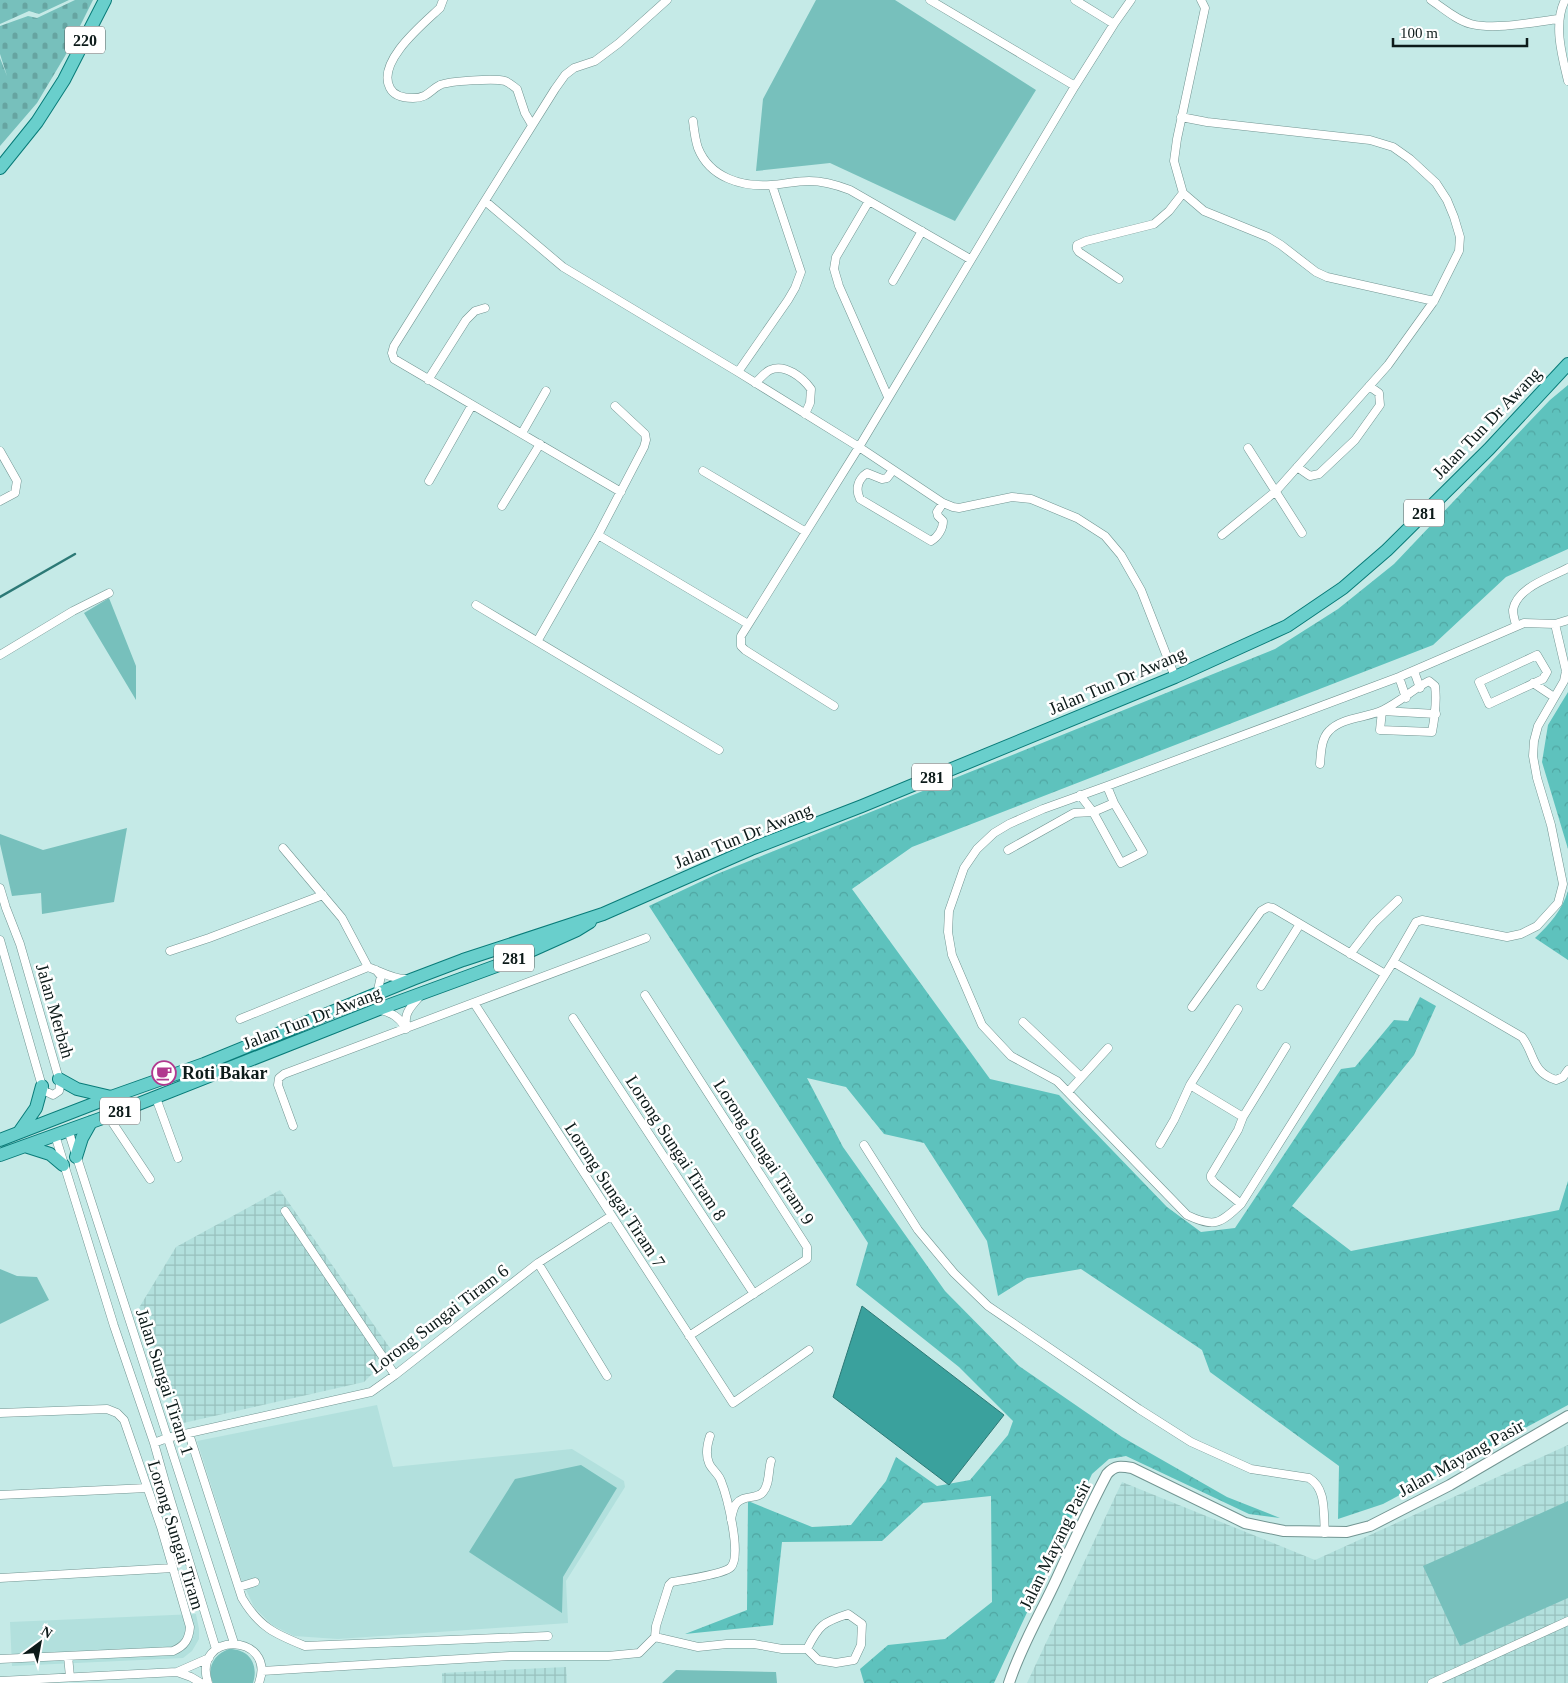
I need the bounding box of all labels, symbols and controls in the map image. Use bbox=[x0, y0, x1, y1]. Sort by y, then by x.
scale bar bbox=[1393, 15, 1527, 47]
text: 100 m bbox=[1400, 25, 1438, 41]
road number: 220 bbox=[65, 26, 105, 54]
street label: Jalan Tun Dr Awang bbox=[1429, 363, 1545, 483]
road number: 281 bbox=[1404, 499, 1444, 526]
street label: Jalan Tun Dr Awang bbox=[1046, 643, 1188, 719]
road number: 281 bbox=[912, 764, 952, 790]
street label: Jalan Tun Dr Awang bbox=[671, 799, 815, 873]
road number: 281 bbox=[494, 944, 534, 971]
street label: Jalan Merbah bbox=[32, 961, 78, 1061]
street label: Jalan Tun Dr Awang bbox=[240, 982, 384, 1054]
cafe icon: Roti Bakar bbox=[151, 1060, 177, 1086]
place label: Roti Bakar bbox=[182, 1063, 268, 1083]
street label: Lorong Sungai Tiram 8 bbox=[622, 1072, 730, 1224]
street label: Lorong Sungai Tiram 9 bbox=[710, 1076, 818, 1228]
road number: 281 bbox=[100, 1098, 140, 1124]
street label: Lorong Sungai Tiram 7 bbox=[561, 1119, 669, 1271]
street label: Lorong Sungai Tiram 6 bbox=[366, 1260, 512, 1378]
street label: Jalan Sungai Tiram 1 bbox=[132, 1306, 198, 1458]
street label: Jalan Mayang Pasir bbox=[1395, 1415, 1527, 1501]
street label: Lorong Sungai Tiram bbox=[144, 1458, 208, 1612]
street label: Jalan Mayang Pasir bbox=[1015, 1477, 1095, 1613]
north arrow bbox=[15, 1618, 65, 1668]
text: N bbox=[38, 1623, 55, 1641]

